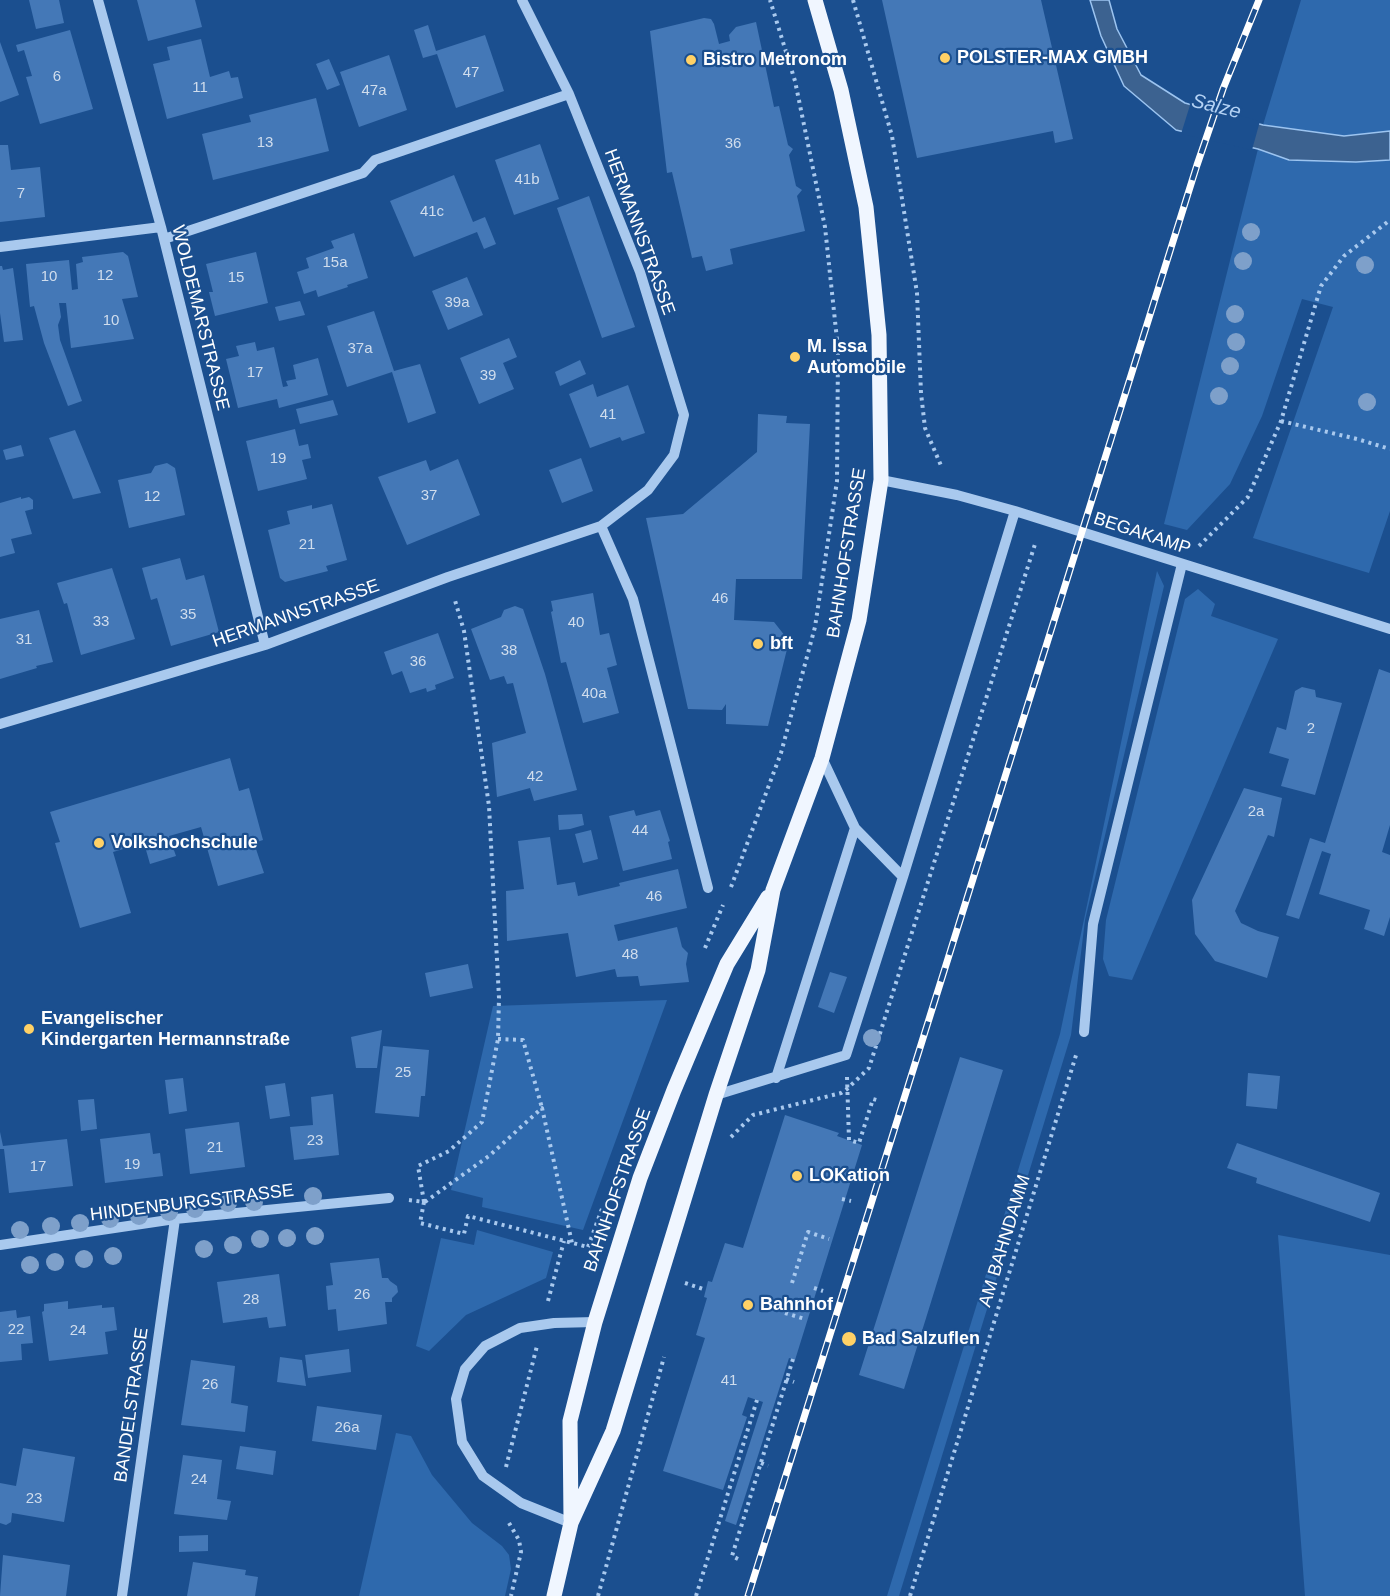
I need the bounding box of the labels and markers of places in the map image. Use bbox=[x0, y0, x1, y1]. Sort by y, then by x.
place label: POLSTER-MAX GMBH bbox=[957, 47, 1148, 69]
place label: Bistro Metronom bbox=[703, 49, 847, 71]
marker: POLSTER-MAX GMBH bbox=[938, 51, 952, 65]
marker: Bistro Metronom bbox=[684, 53, 698, 67]
place label: M. Issa Automobile bbox=[807, 336, 906, 378]
marker: M. Issa Automobile bbox=[788, 350, 802, 364]
place label: bft bbox=[770, 633, 793, 655]
marker: bft bbox=[751, 637, 765, 651]
place label: Volkshochschule bbox=[111, 832, 258, 854]
marker: Volkshochschule bbox=[92, 836, 106, 850]
place label: Evangelischer Kindergarten Hermannstraße bbox=[41, 1008, 290, 1050]
marker: Evangelischer Kindergarten Hermannstraße bbox=[22, 1022, 36, 1036]
place label: LOKation bbox=[809, 1165, 890, 1187]
marker: LOKation bbox=[790, 1169, 804, 1183]
place label: Bahnhof bbox=[760, 1294, 833, 1316]
marker: Bahnhof bbox=[741, 1298, 755, 1312]
place label: Bad Salzuflen bbox=[862, 1328, 980, 1350]
marker: Bad Salzuflen bbox=[840, 1330, 858, 1348]

